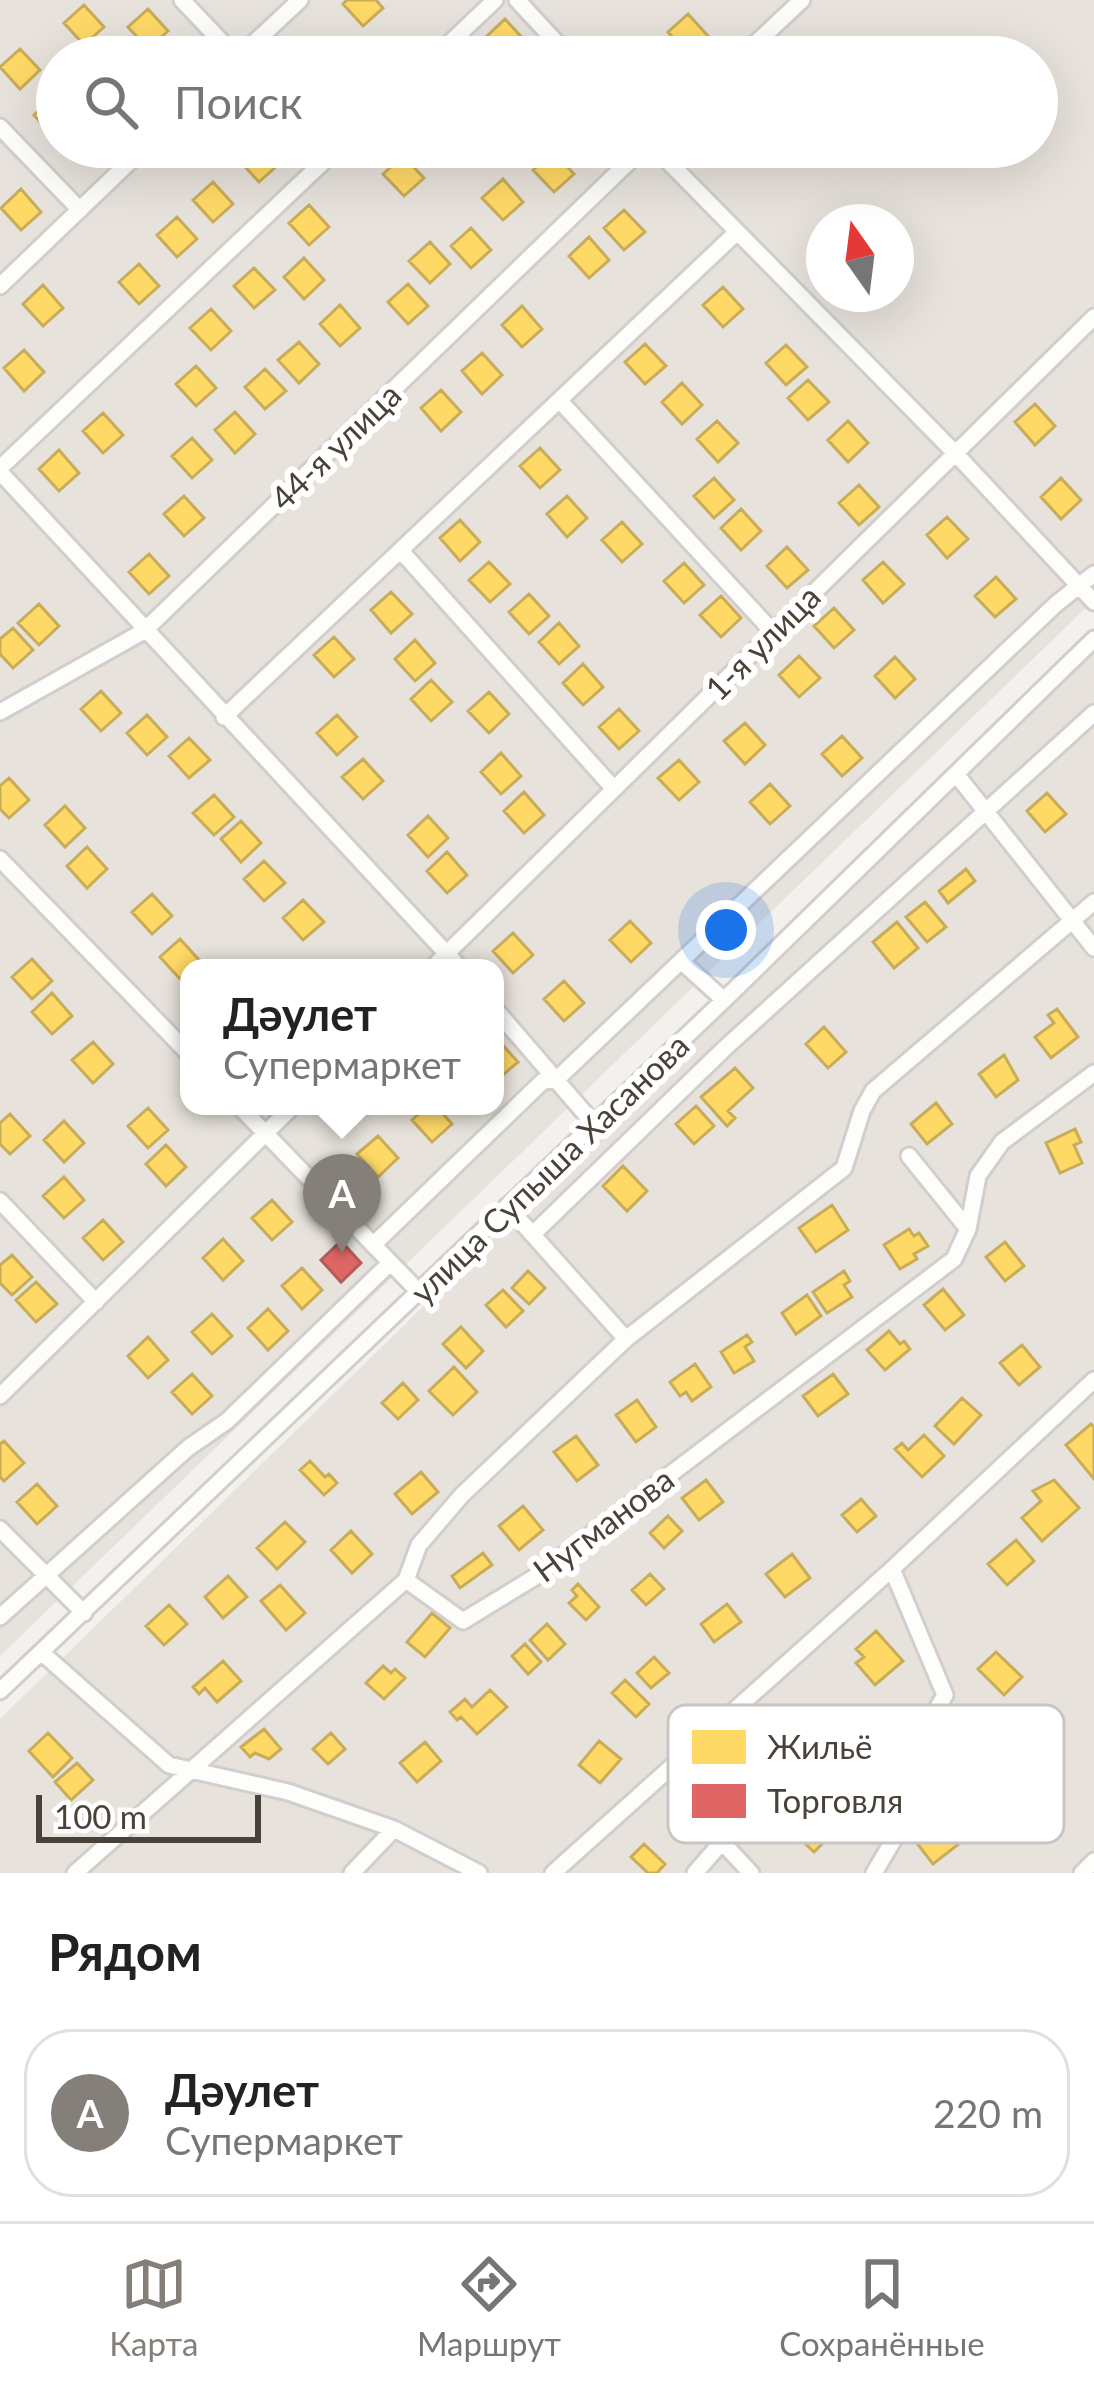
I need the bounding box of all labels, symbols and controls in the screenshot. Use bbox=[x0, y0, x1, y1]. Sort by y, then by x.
search box bbox=[36, 36, 1058, 168]
icon: search bbox=[78, 69, 144, 135]
text: Поиск bbox=[174, 75, 303, 129]
north arrow bbox=[806, 204, 914, 312]
street label: 44-я улица bbox=[262, 374, 408, 518]
street label: 1-я улица bbox=[696, 576, 828, 708]
your location bbox=[696, 900, 756, 960]
popup bbox=[180, 959, 504, 1115]
text: Дәулет bbox=[223, 987, 377, 1041]
street label: улица Супыша Хасанова bbox=[402, 1025, 696, 1311]
text: Супермаркет bbox=[223, 1041, 461, 1087]
pin: A bbox=[303, 1154, 381, 1253]
street label: Нугманова bbox=[525, 1458, 681, 1590]
legend bbox=[668, 1705, 1064, 1843]
text: Жильё bbox=[767, 1726, 873, 1766]
text: Торговля bbox=[767, 1780, 903, 1820]
scale bar bbox=[36, 1789, 261, 1842]
text: 100 m bbox=[54, 1796, 147, 1836]
text: Рядом bbox=[48, 1921, 202, 1982]
text: Дәулет bbox=[165, 2063, 319, 2117]
text: A bbox=[76, 2090, 104, 2136]
text: 220 m bbox=[933, 2090, 1043, 2136]
text: Супермаркет bbox=[165, 2117, 403, 2163]
tab: Карта bbox=[109, 2251, 198, 2363]
tab: Маршрут bbox=[417, 2251, 561, 2363]
tab: Сохранённые bbox=[779, 2251, 985, 2363]

